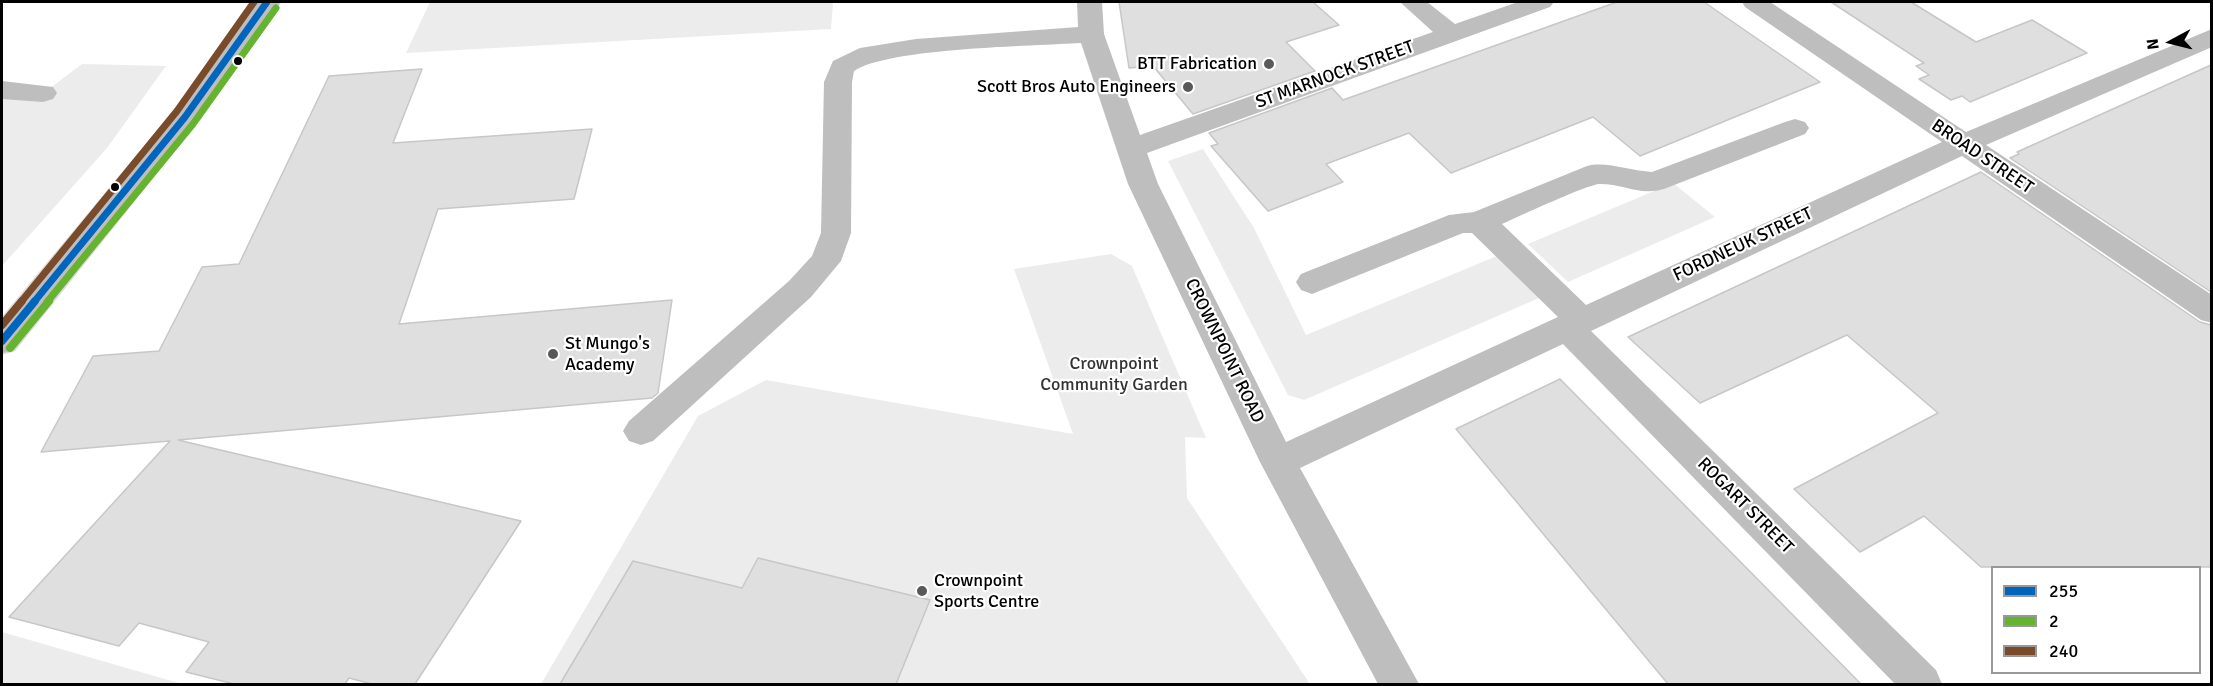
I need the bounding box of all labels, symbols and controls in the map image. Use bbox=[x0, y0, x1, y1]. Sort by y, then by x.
north arrow bbox=[2141, 12, 2201, 72]
street label: ST MARNOCK STREET bbox=[1253, 36, 1417, 114]
text: N bbox=[2143, 37, 2164, 51]
place label: BTT Fabrication bbox=[1137, 53, 1257, 75]
unlabelled marker bbox=[232, 55, 244, 67]
marker: BTT Fabrication bbox=[1262, 57, 1276, 71]
place label: Scott Bros Auto Engineers bbox=[977, 76, 1176, 98]
marker: Scott Bros Auto Engineers bbox=[1181, 80, 1195, 94]
street label: BROAD STREET bbox=[1927, 115, 2037, 199]
unlabelled marker bbox=[109, 181, 121, 193]
street label: FORDNEUK STREET bbox=[1670, 203, 1816, 287]
street label: CROWNPOINT ROAD bbox=[1180, 275, 1268, 427]
place label: St Mungo's Academy bbox=[565, 333, 650, 376]
marker: St Mungo's Academy bbox=[546, 347, 560, 361]
park label: Crownpoint Community Garden bbox=[1040, 353, 1188, 395]
street label: ROGART STREET bbox=[1693, 454, 1797, 558]
legend bbox=[1991, 566, 2201, 674]
place label: Crownpoint Sports Centre bbox=[934, 570, 1039, 612]
text: 255 bbox=[2049, 580, 2078, 602]
marker: Crownpoint Sports Centre bbox=[915, 584, 929, 598]
text: 2 bbox=[2049, 610, 2059, 632]
text: 240 bbox=[2049, 640, 2078, 662]

